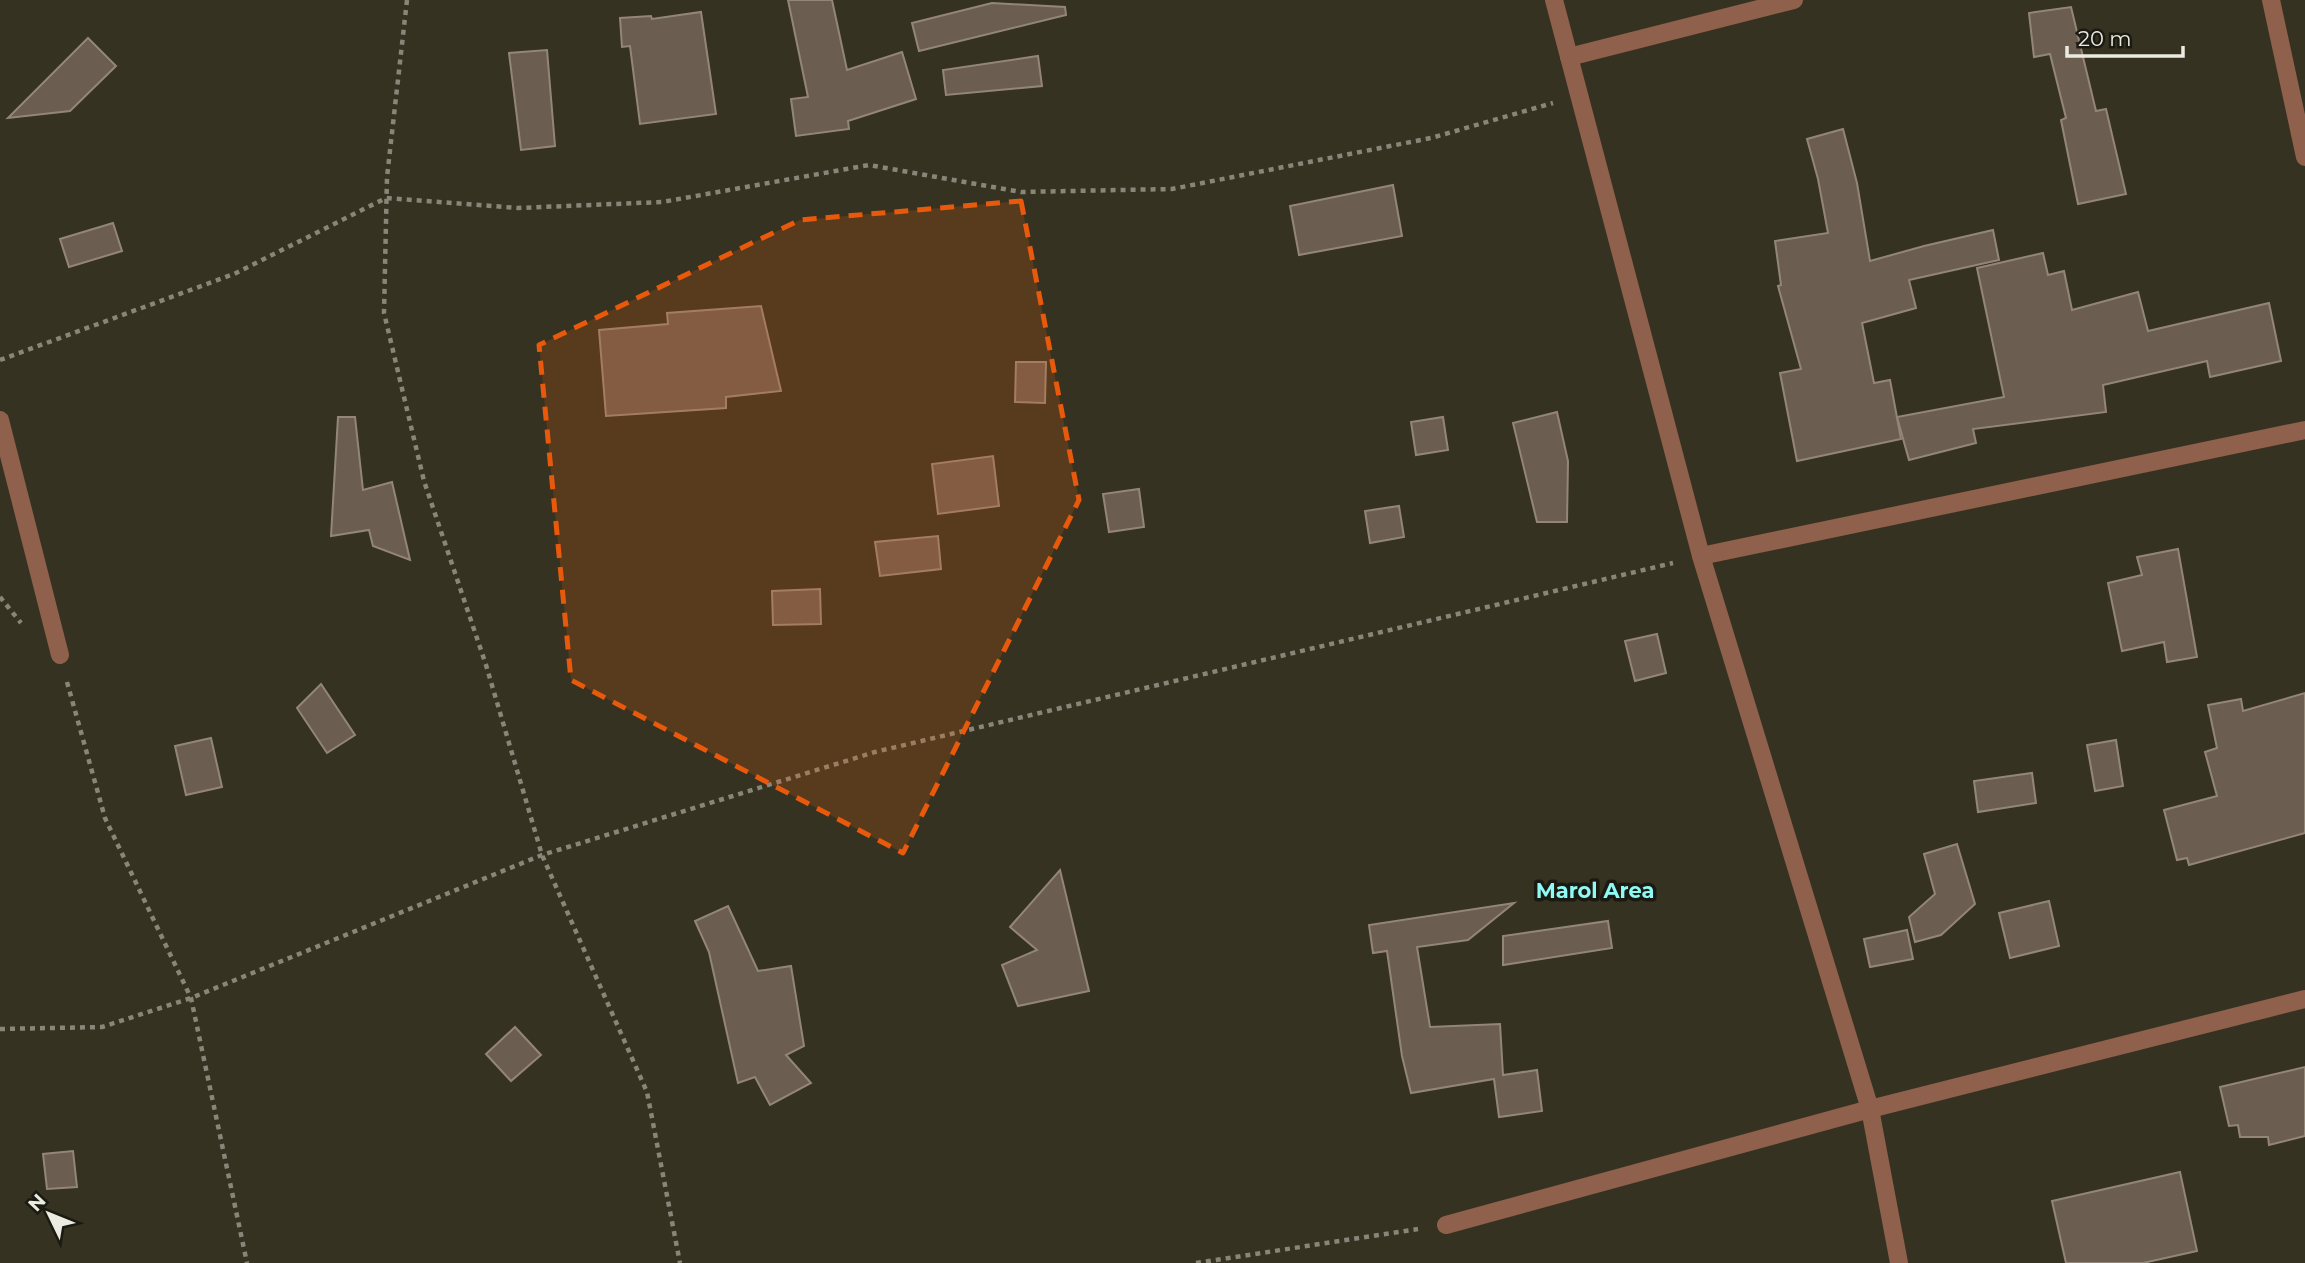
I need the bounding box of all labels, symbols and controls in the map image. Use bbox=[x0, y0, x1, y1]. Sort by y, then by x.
scale bar bbox=[2067, 14, 2182, 58]
text: 20 m bbox=[2078, 26, 2132, 51]
district label: Marol Area bbox=[1536, 878, 1654, 903]
north arrow bbox=[14, 1179, 84, 1249]
text: N bbox=[23, 1189, 51, 1216]

